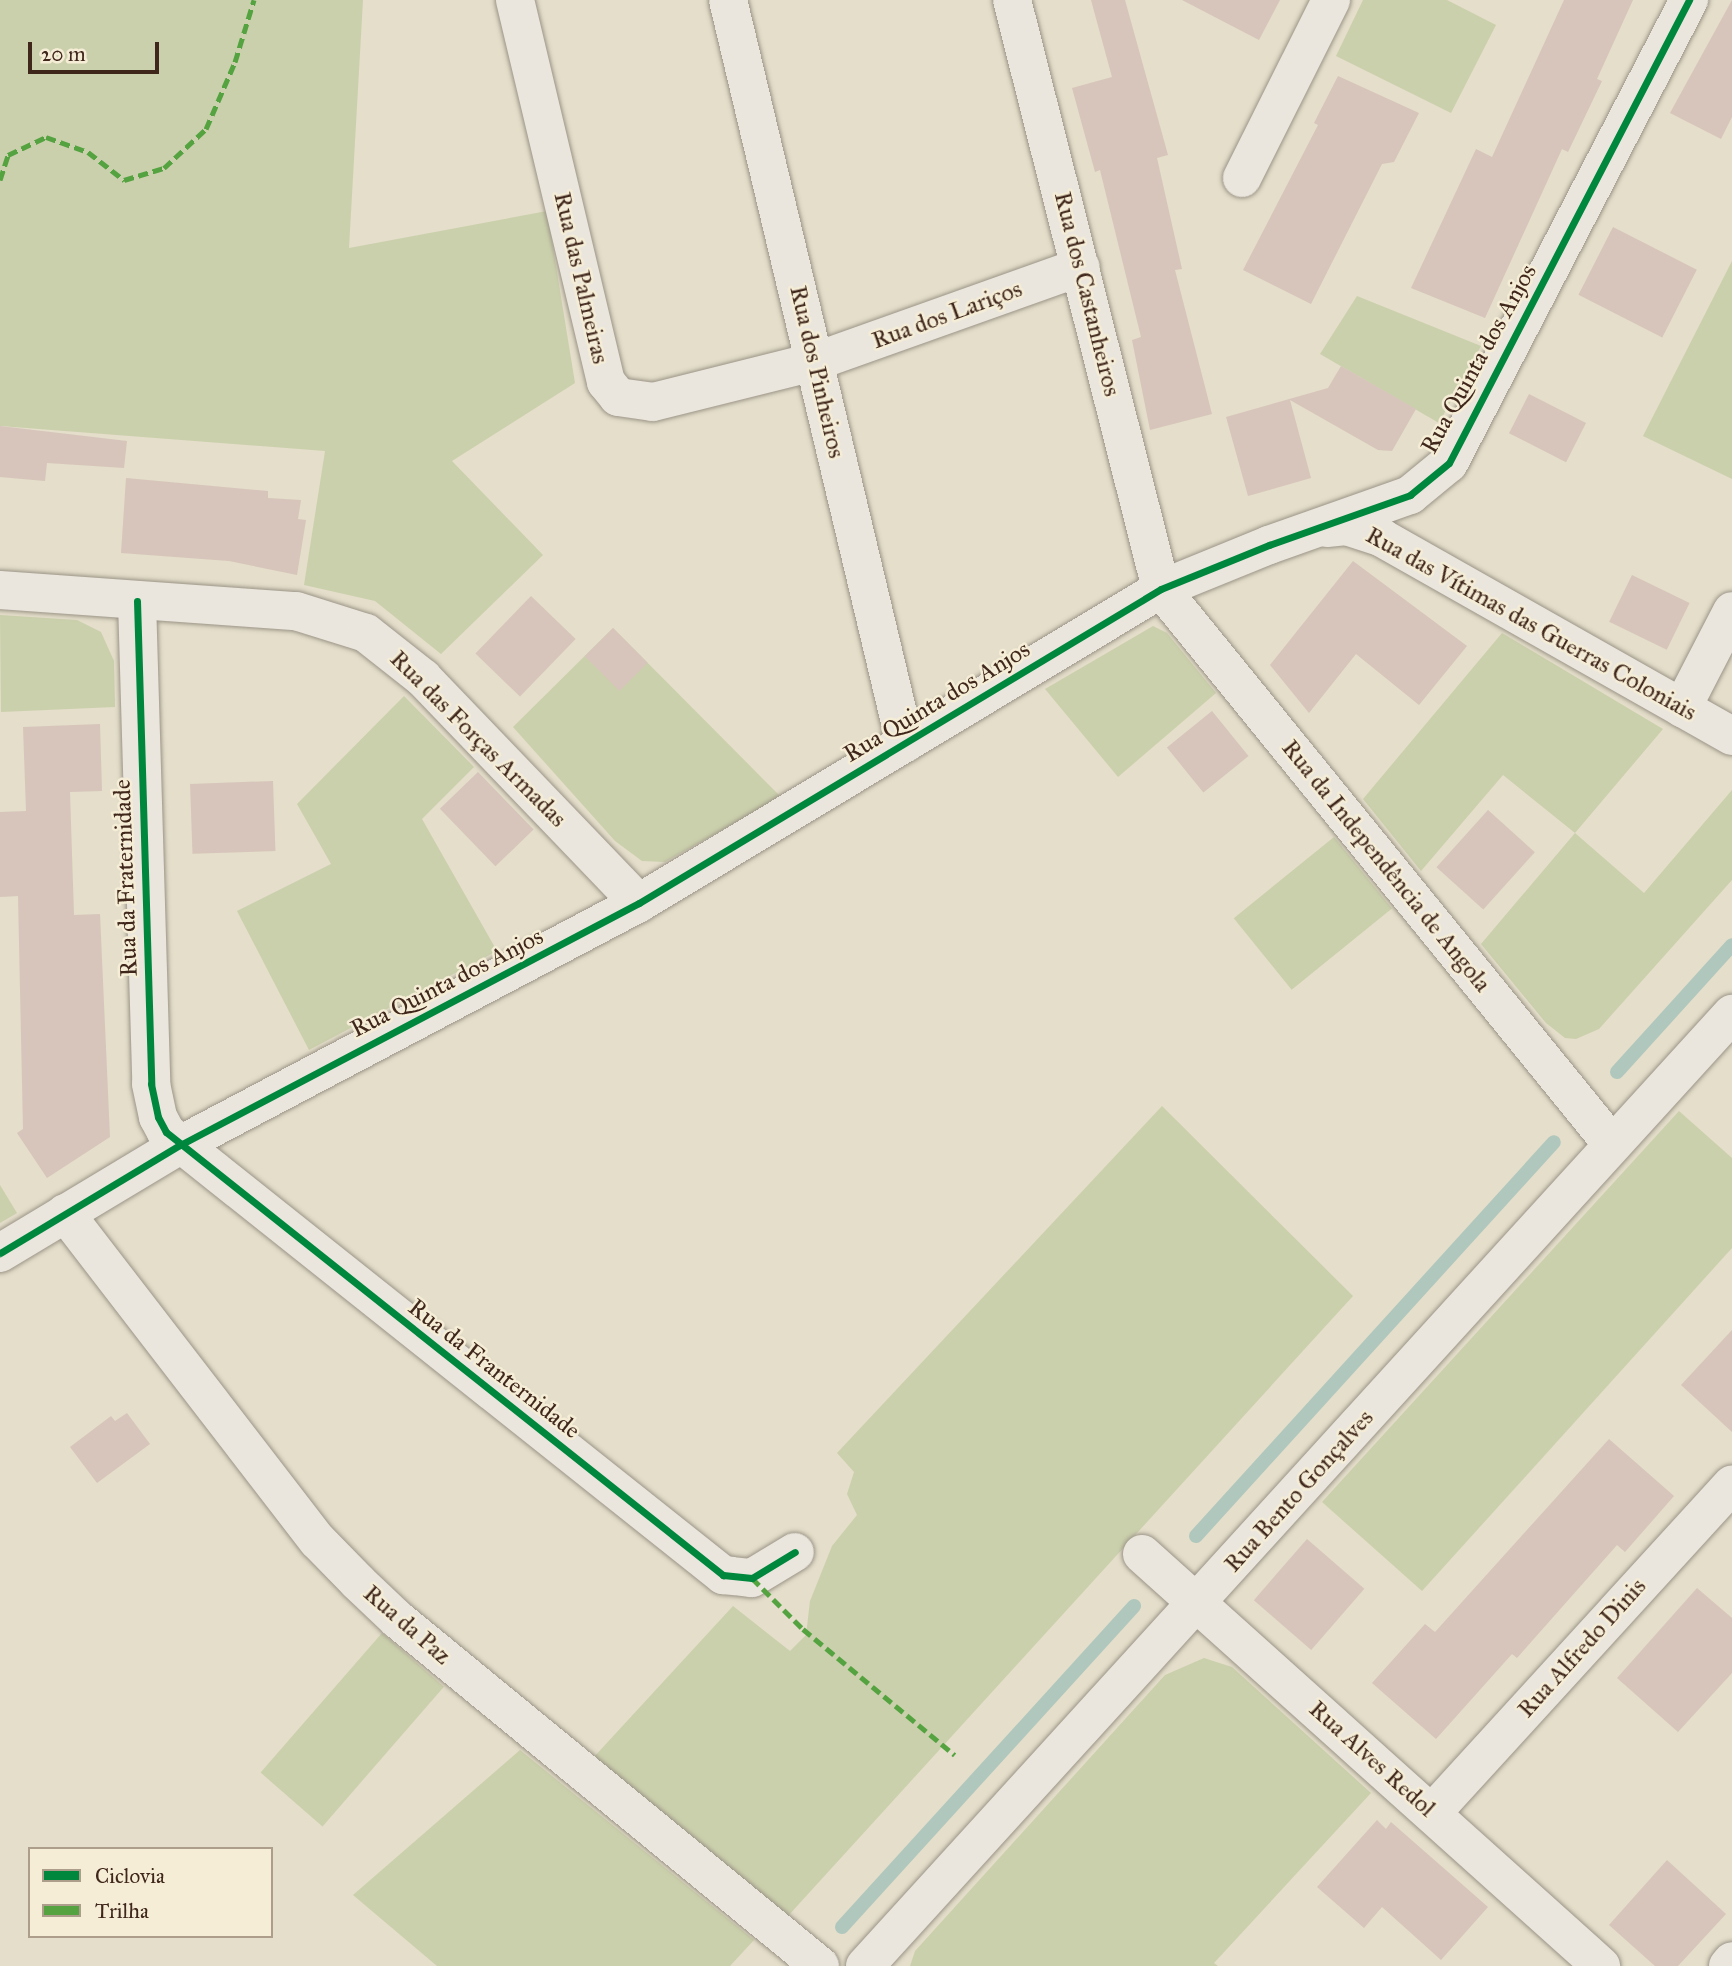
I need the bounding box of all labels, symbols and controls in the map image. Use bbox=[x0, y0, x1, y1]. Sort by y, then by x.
scale bar bbox=[32, 28, 163, 72]
text: 20 m bbox=[41, 41, 86, 67]
street label: Rua das Palmeiras bbox=[547, 189, 615, 367]
street label: Rua dos Castanheiros bbox=[1048, 189, 1126, 399]
street label: Rua Quinta dos Anjos bbox=[1415, 259, 1543, 459]
street label: Rua dos Lariços bbox=[868, 275, 1026, 355]
street label: Rua dos Pinheiros bbox=[783, 283, 851, 461]
street label: Rua das Vítimas das Guerras Coloniais bbox=[1361, 521, 1701, 727]
street label: Rua Quinta dos Anjos bbox=[839, 635, 1035, 769]
street label: Rua das Forças Armadas bbox=[384, 645, 572, 833]
street label: Rua da Independência de Angola bbox=[1275, 734, 1497, 998]
street label: Rua da Fraternidade bbox=[108, 779, 144, 977]
street label: Rua Quinta dos Anjos bbox=[346, 922, 548, 1044]
street label: Rua da Franternidade bbox=[402, 1293, 586, 1445]
street label: Rua Bento Gonçalves bbox=[1218, 1404, 1380, 1578]
street label: Rua Alfredo Dinis bbox=[1512, 1572, 1652, 1724]
street label: Rua da Paz bbox=[357, 1579, 457, 1671]
street label: Rua Alves Redol bbox=[1303, 1695, 1441, 1823]
legend bbox=[28, 1847, 273, 1938]
text: Ciclovia bbox=[95, 1863, 165, 1889]
text: Trilha bbox=[95, 1898, 149, 1924]

